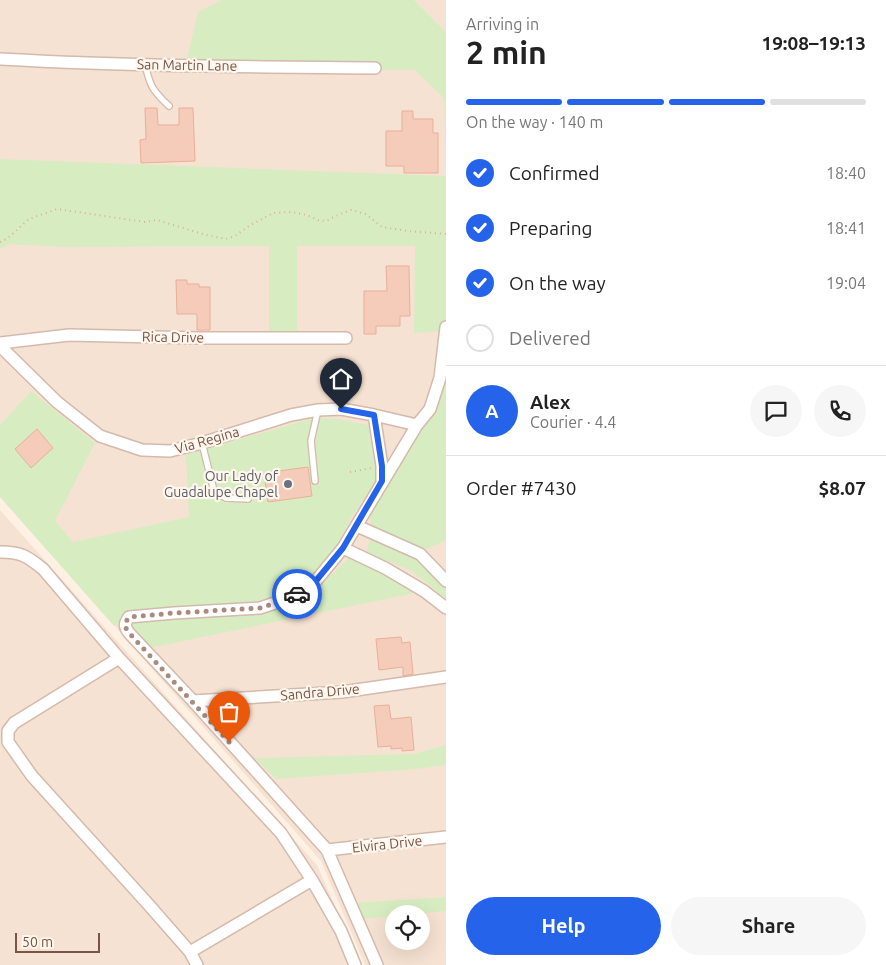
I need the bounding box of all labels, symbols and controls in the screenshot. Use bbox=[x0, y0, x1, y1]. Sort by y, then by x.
text: Arriving in bbox=[466, 15, 539, 33]
text: 19:08–19:13 bbox=[761, 32, 866, 54]
text: 2 min bbox=[466, 34, 547, 70]
street label: San Martin Lane bbox=[137, 56, 237, 74]
text: On the way · 140 m bbox=[466, 113, 603, 131]
icon: check bbox=[466, 159, 494, 187]
text: Confirmed bbox=[509, 162, 600, 184]
text: 18:40 bbox=[826, 164, 866, 182]
icon: check bbox=[466, 214, 494, 242]
text: Preparing bbox=[509, 217, 593, 239]
text: 18:41 bbox=[826, 219, 866, 237]
icon: check bbox=[466, 269, 494, 297]
text: On the way bbox=[509, 272, 606, 294]
text: 19:04 bbox=[826, 274, 866, 292]
text: Delivered bbox=[509, 327, 591, 349]
street label: Rica Drive bbox=[142, 328, 204, 346]
pin bbox=[320, 358, 362, 409]
icon: home bbox=[327, 365, 355, 393]
button: chat bbox=[750, 385, 802, 437]
button: phone bbox=[814, 385, 866, 437]
text: Alex bbox=[530, 391, 570, 413]
text: A bbox=[485, 400, 499, 422]
text: Courier · 4.4 bbox=[530, 413, 616, 431]
street label: Via Regina bbox=[173, 423, 241, 457]
place label: Our Lady of Guadalupe Chapel bbox=[164, 468, 279, 500]
text: Order #7430 bbox=[466, 477, 576, 499]
text: $8.07 bbox=[818, 477, 866, 499]
marker: Our Lady of Guadalupe Chapel bbox=[282, 478, 294, 490]
courier bbox=[272, 569, 322, 619]
icon: car bbox=[283, 580, 311, 608]
street label: Sandra Drive bbox=[280, 681, 360, 703]
pin bbox=[208, 691, 250, 742]
icon: bag bbox=[215, 698, 243, 726]
street label: Elvira Drive bbox=[351, 832, 423, 856]
button: Help bbox=[466, 897, 661, 955]
button: Share bbox=[671, 897, 866, 955]
map controls bbox=[385, 905, 430, 950]
button: locate bbox=[385, 905, 430, 950]
scale bar bbox=[15, 930, 100, 953]
text: 50 m bbox=[22, 934, 53, 950]

